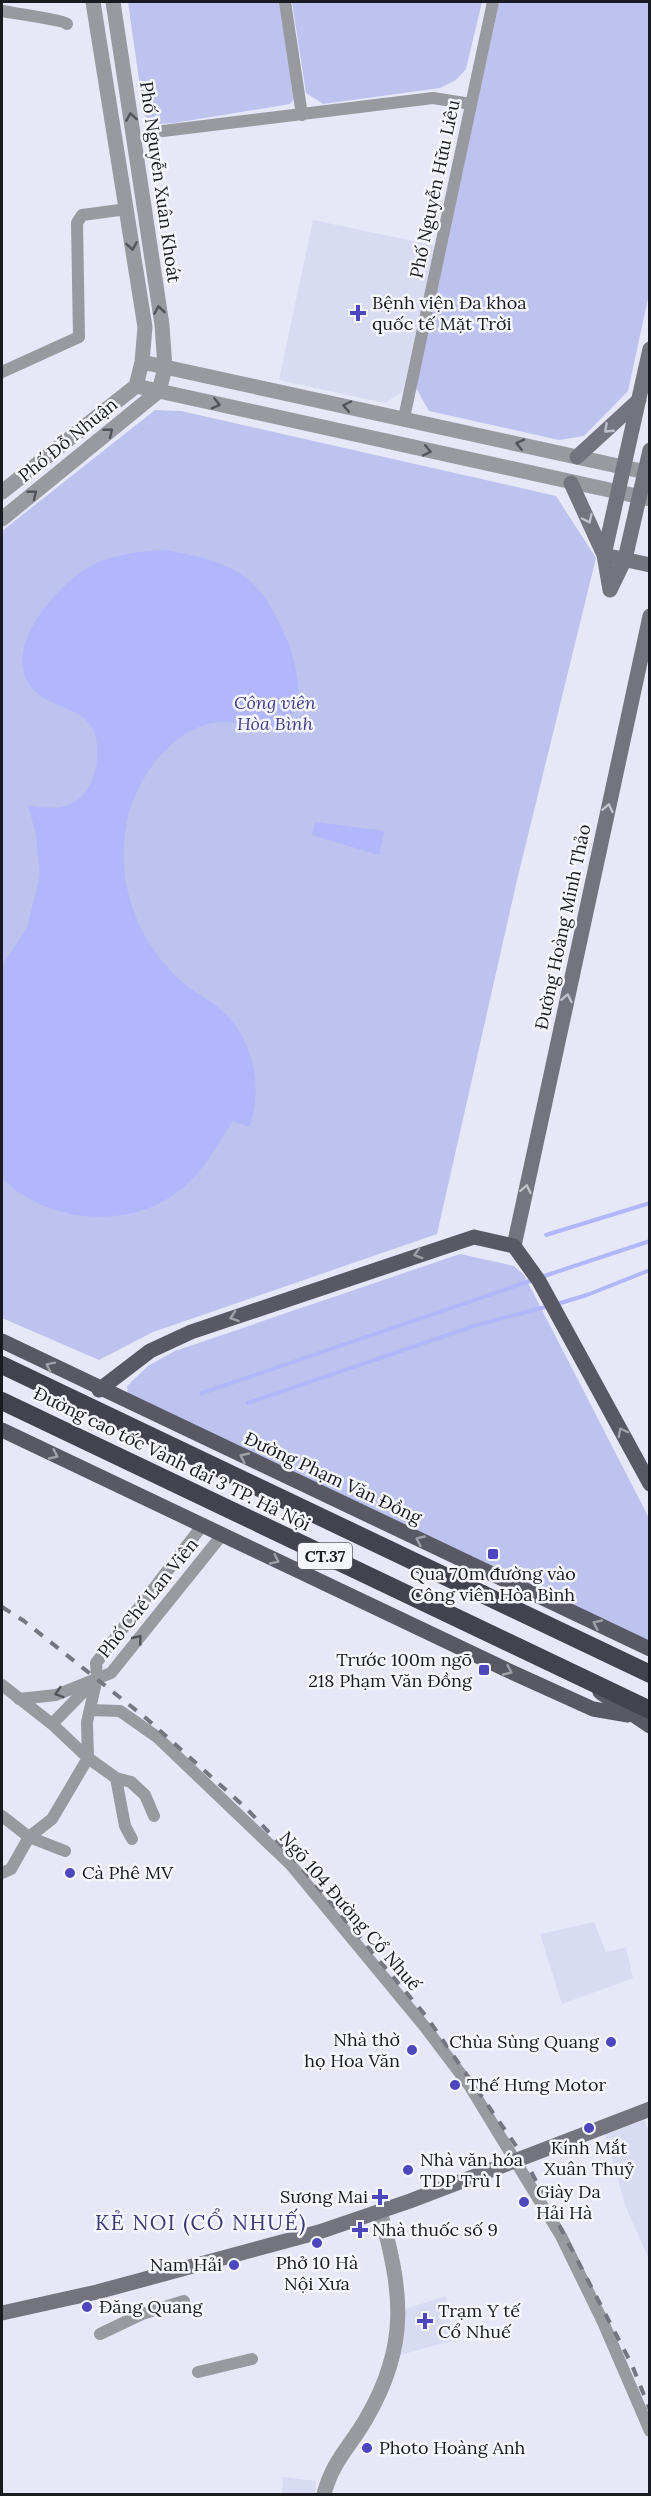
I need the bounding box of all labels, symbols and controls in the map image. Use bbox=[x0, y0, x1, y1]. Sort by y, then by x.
street label: Phố Nguyễn Xuân Khoát bbox=[135, 80, 186, 284]
street label: Phố Nguyễn Hữu Liêu bbox=[404, 97, 465, 280]
one-way arrow bbox=[125, 112, 138, 122]
one-way arrow bbox=[125, 240, 138, 250]
place label: Bệnh viện Đa khoa quốc tế Mặt Trời bbox=[372, 291, 527, 335]
marker: Bệnh viện Đa khoa quốc tế Mặt Trời bbox=[349, 304, 367, 322]
one-way arrow bbox=[153, 305, 166, 315]
street label: Phố Đỗ Nhuận bbox=[13, 393, 122, 487]
one-way arrow bbox=[211, 397, 221, 410]
one-way arrow bbox=[342, 400, 352, 413]
one-way arrow bbox=[604, 422, 614, 433]
one-way arrow bbox=[102, 429, 113, 440]
one-way arrow bbox=[515, 438, 525, 451]
one-way arrow bbox=[422, 444, 432, 457]
one-way arrow bbox=[26, 491, 37, 502]
one-way arrow bbox=[581, 512, 593, 523]
park label: Công viên Hòa Bình bbox=[234, 691, 316, 735]
one-way arrow bbox=[601, 803, 614, 813]
street label: Đường Hoàng Minh Thảo bbox=[529, 822, 596, 1032]
one-way arrow bbox=[560, 994, 573, 1004]
one-way arrow bbox=[519, 1184, 532, 1194]
one-way arrow bbox=[413, 1247, 424, 1260]
one-way arrow bbox=[229, 1310, 240, 1323]
one-way arrow bbox=[46, 1361, 57, 1373]
street label: Đường cao tốc Vành đai 3 TP. Hà Nội bbox=[30, 1381, 314, 1536]
street label: Đường Phạm Văn Đồng bbox=[241, 1426, 427, 1529]
one-way arrow bbox=[618, 1428, 629, 1438]
one-way arrow bbox=[48, 1448, 59, 1460]
one-way arrow bbox=[239, 1453, 250, 1465]
street label: Phố Chế Lan Viên bbox=[92, 1533, 203, 1662]
one-way arrow bbox=[416, 1536, 427, 1548]
road number: CT.37 bbox=[298, 1543, 352, 1569]
marker: Qua 70m đường vào Công viên Hòa Bình bbox=[486, 1547, 500, 1561]
one-way arrow bbox=[269, 1552, 280, 1564]
place label: Qua 70m đường vào Công viên Hòa Bình bbox=[410, 1562, 576, 1606]
one-way arrow bbox=[592, 1619, 603, 1631]
one-way arrow bbox=[131, 1634, 142, 1645]
place label: Trước 100m ngõ 218 Phạm Văn Đồng bbox=[308, 1648, 473, 1692]
marker: Trước 100m ngõ 218 Phạm Văn Đồng bbox=[477, 1663, 491, 1677]
one-way arrow bbox=[502, 1663, 513, 1675]
one-way arrow bbox=[54, 1686, 65, 1698]
street label: Ngõ 104 Đường Cổ Nhuế bbox=[275, 1826, 427, 1996]
place label: Cà Phê MV bbox=[82, 1861, 174, 1884]
marker: Cà Phê MV bbox=[63, 1866, 77, 1880]
place label: Nhà thờ họ Hoa Văn bbox=[304, 2028, 400, 2072]
place label: Chùa Sùng Quang bbox=[449, 2030, 600, 2053]
marker: Chùa Sùng Quang bbox=[604, 2035, 618, 2049]
marker: Nhà thờ họ Hoa Văn bbox=[405, 2043, 419, 2057]
place label: Thế Hưng Motor bbox=[467, 2073, 607, 2096]
marker: Thế Hưng Motor bbox=[448, 2078, 462, 2092]
marker: Kính Mắt Xuân Thuỷ bbox=[582, 2121, 596, 2135]
place label: Kính Mắt Xuân Thuỷ bbox=[544, 2136, 634, 2180]
place label: Nhà văn hóa TDP Trù I bbox=[420, 2148, 523, 2192]
marker: Nhà văn hóa TDP Trù I bbox=[401, 2163, 415, 2177]
place label: Giày Da Hải Hà bbox=[536, 2180, 601, 2224]
place label: Sương Mai bbox=[280, 2185, 368, 2208]
marker: Sương Mai bbox=[373, 2190, 387, 2204]
marker: Giày Da Hải Hà bbox=[517, 2195, 531, 2209]
district label: KẺ NOI (CỔ NHUẾ) bbox=[95, 2208, 307, 2236]
place label: Nhà thuốc số 9 bbox=[372, 2218, 498, 2241]
marker: Nhà thuốc số 9 bbox=[353, 2223, 367, 2237]
marker: Phở 10 Hà Nội Xưa bbox=[310, 2236, 324, 2250]
place label: Phở 10 Hà Nội Xưa bbox=[276, 2251, 358, 2295]
place label: Nam Hải bbox=[150, 2253, 222, 2276]
marker: Nam Hải bbox=[227, 2258, 241, 2272]
place label: Đăng Quang bbox=[99, 2295, 204, 2318]
place label: Trạm Y tế Cổ Nhuế bbox=[438, 2299, 521, 2343]
marker: Đăng Quang bbox=[80, 2300, 94, 2314]
marker: Trạm Y tế Cổ Nhuế bbox=[416, 2312, 434, 2330]
place label: Photo Hoàng Anh bbox=[379, 2436, 526, 2459]
marker: Photo Hoàng Anh bbox=[360, 2441, 374, 2455]

